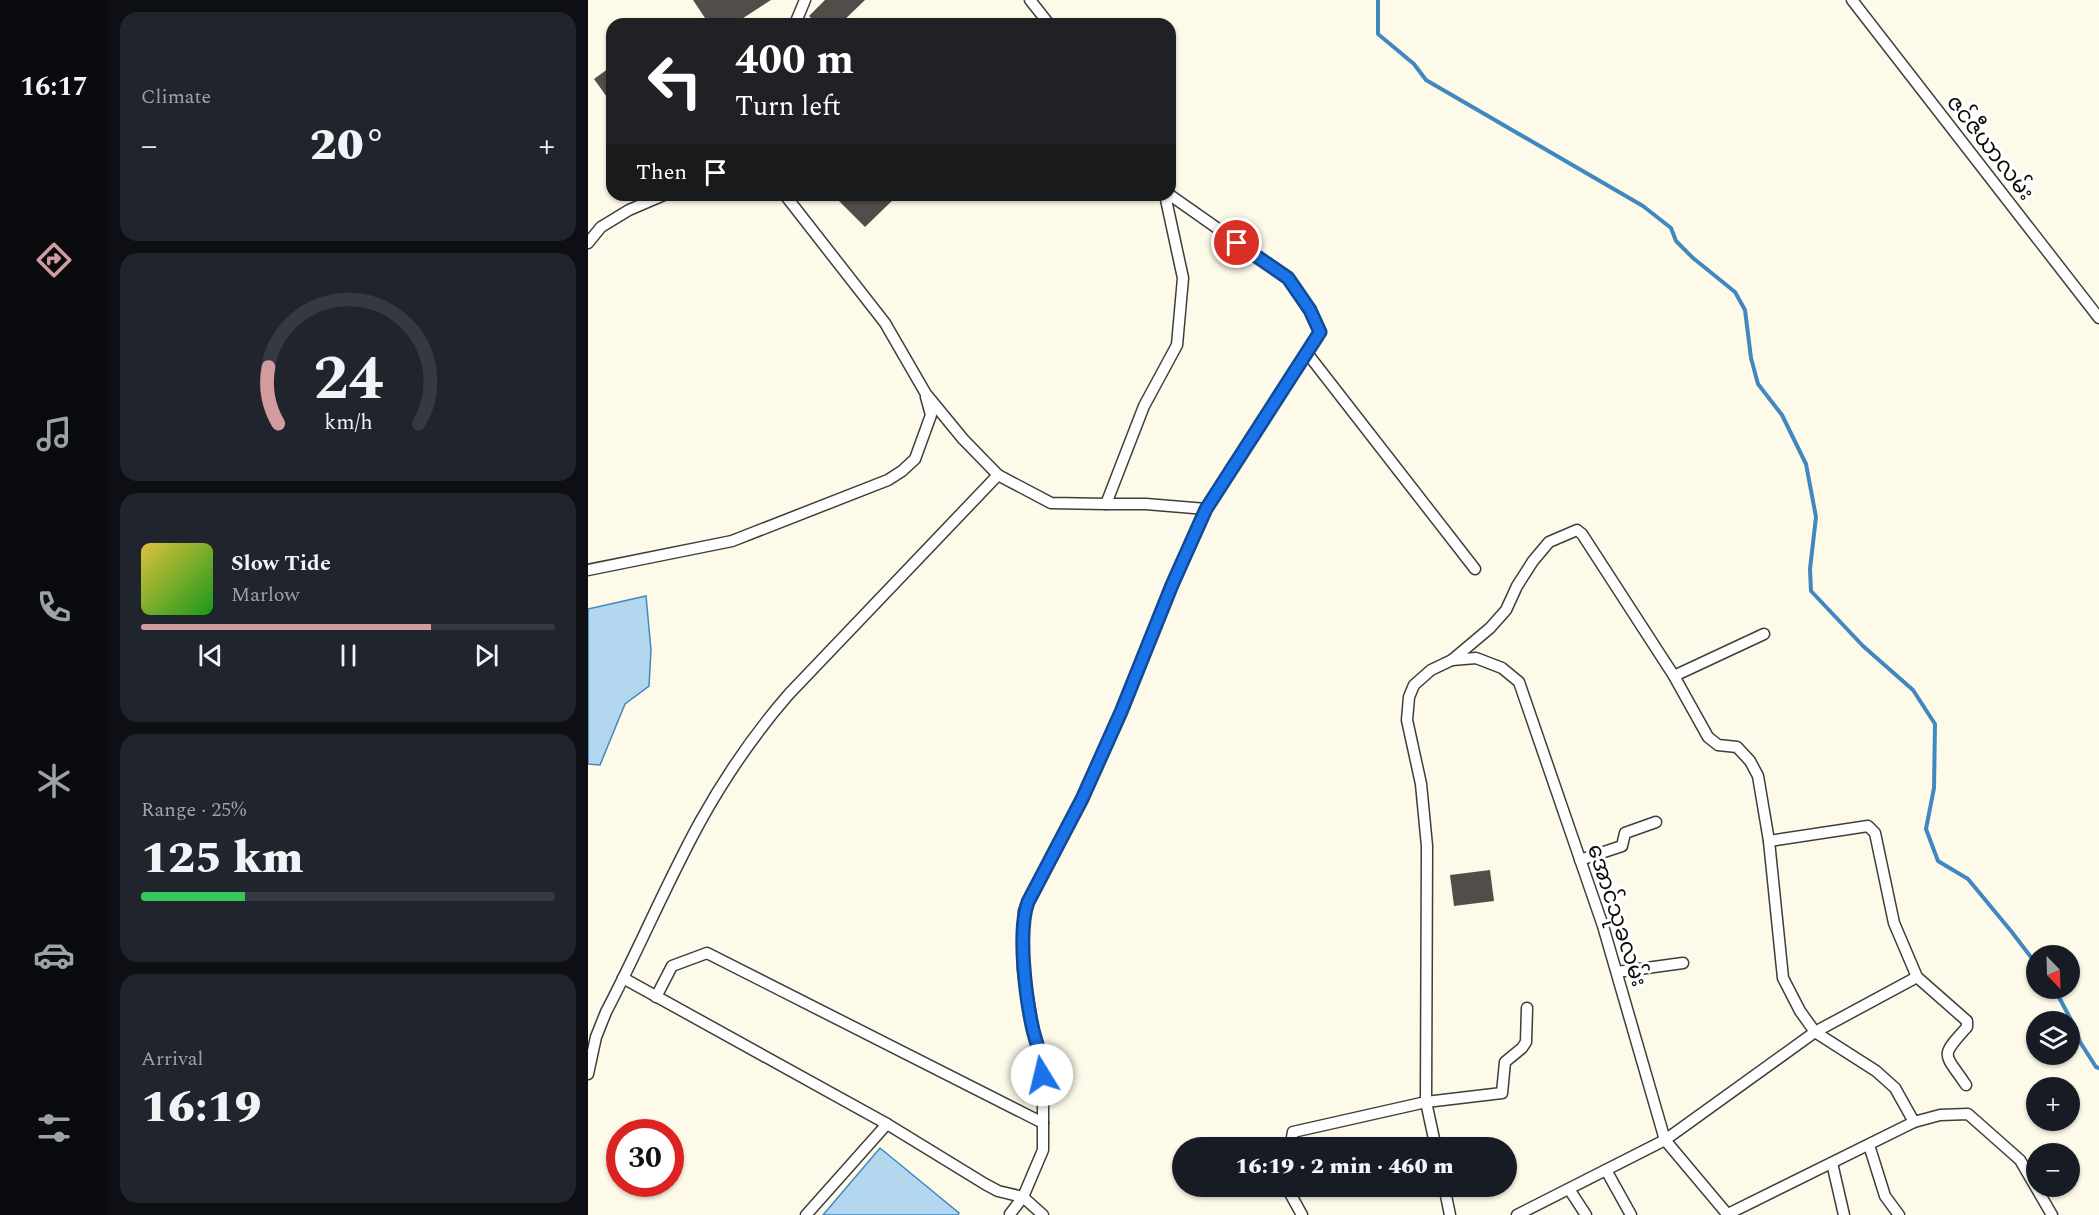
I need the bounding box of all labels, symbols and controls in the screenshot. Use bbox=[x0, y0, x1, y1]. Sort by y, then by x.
text: 400 m bbox=[735, 29, 854, 92]
icon: left bbox=[636, 42, 714, 120]
text: 16:17 bbox=[20, 66, 88, 108]
text: Climate bbox=[141, 82, 211, 112]
text: Turn left bbox=[735, 86, 841, 128]
street label: ဇင်ဇီယာလမ်း bbox=[1938, 88, 2042, 208]
text: 20° bbox=[310, 111, 386, 180]
text: − bbox=[141, 121, 158, 171]
text: + bbox=[538, 121, 555, 171]
text: Then bbox=[636, 156, 687, 189]
icon: arrive bbox=[699, 156, 732, 189]
pin bbox=[1211, 217, 1262, 268]
icon: arrive bbox=[1220, 226, 1253, 259]
icon: directions bbox=[33, 239, 75, 281]
text: 24 bbox=[313, 332, 383, 427]
text: km/h bbox=[324, 406, 372, 439]
icon: music bbox=[33, 413, 75, 455]
text: Slow Tide bbox=[231, 547, 331, 580]
text: Marlow bbox=[231, 580, 300, 610]
icon: phone bbox=[33, 586, 75, 628]
icon: previous bbox=[194, 639, 227, 672]
icon: pause bbox=[332, 639, 365, 672]
icon: next bbox=[470, 639, 503, 672]
icon: climate bbox=[33, 760, 75, 802]
text: Range · 25% bbox=[141, 795, 246, 825]
text: 125 km bbox=[141, 824, 303, 893]
street label: အောင်သုခလမ်း bbox=[1578, 840, 1655, 991]
icon: car bbox=[33, 934, 75, 976]
north arrow bbox=[2026, 945, 2080, 999]
map controls bbox=[2026, 945, 2080, 1197]
button: layers bbox=[2026, 1011, 2080, 1065]
position arrow bbox=[1010, 1043, 1074, 1107]
text: Arrival bbox=[141, 1044, 203, 1074]
text: 16:19 bbox=[141, 1073, 262, 1142]
button: + bbox=[2026, 1077, 2080, 1131]
icon: filters bbox=[33, 1107, 75, 1149]
speed limit sign: 30 bbox=[606, 1119, 684, 1197]
button: − bbox=[2026, 1143, 2080, 1197]
text: 16:19 · 2 min · 460 m bbox=[1235, 1150, 1454, 1183]

